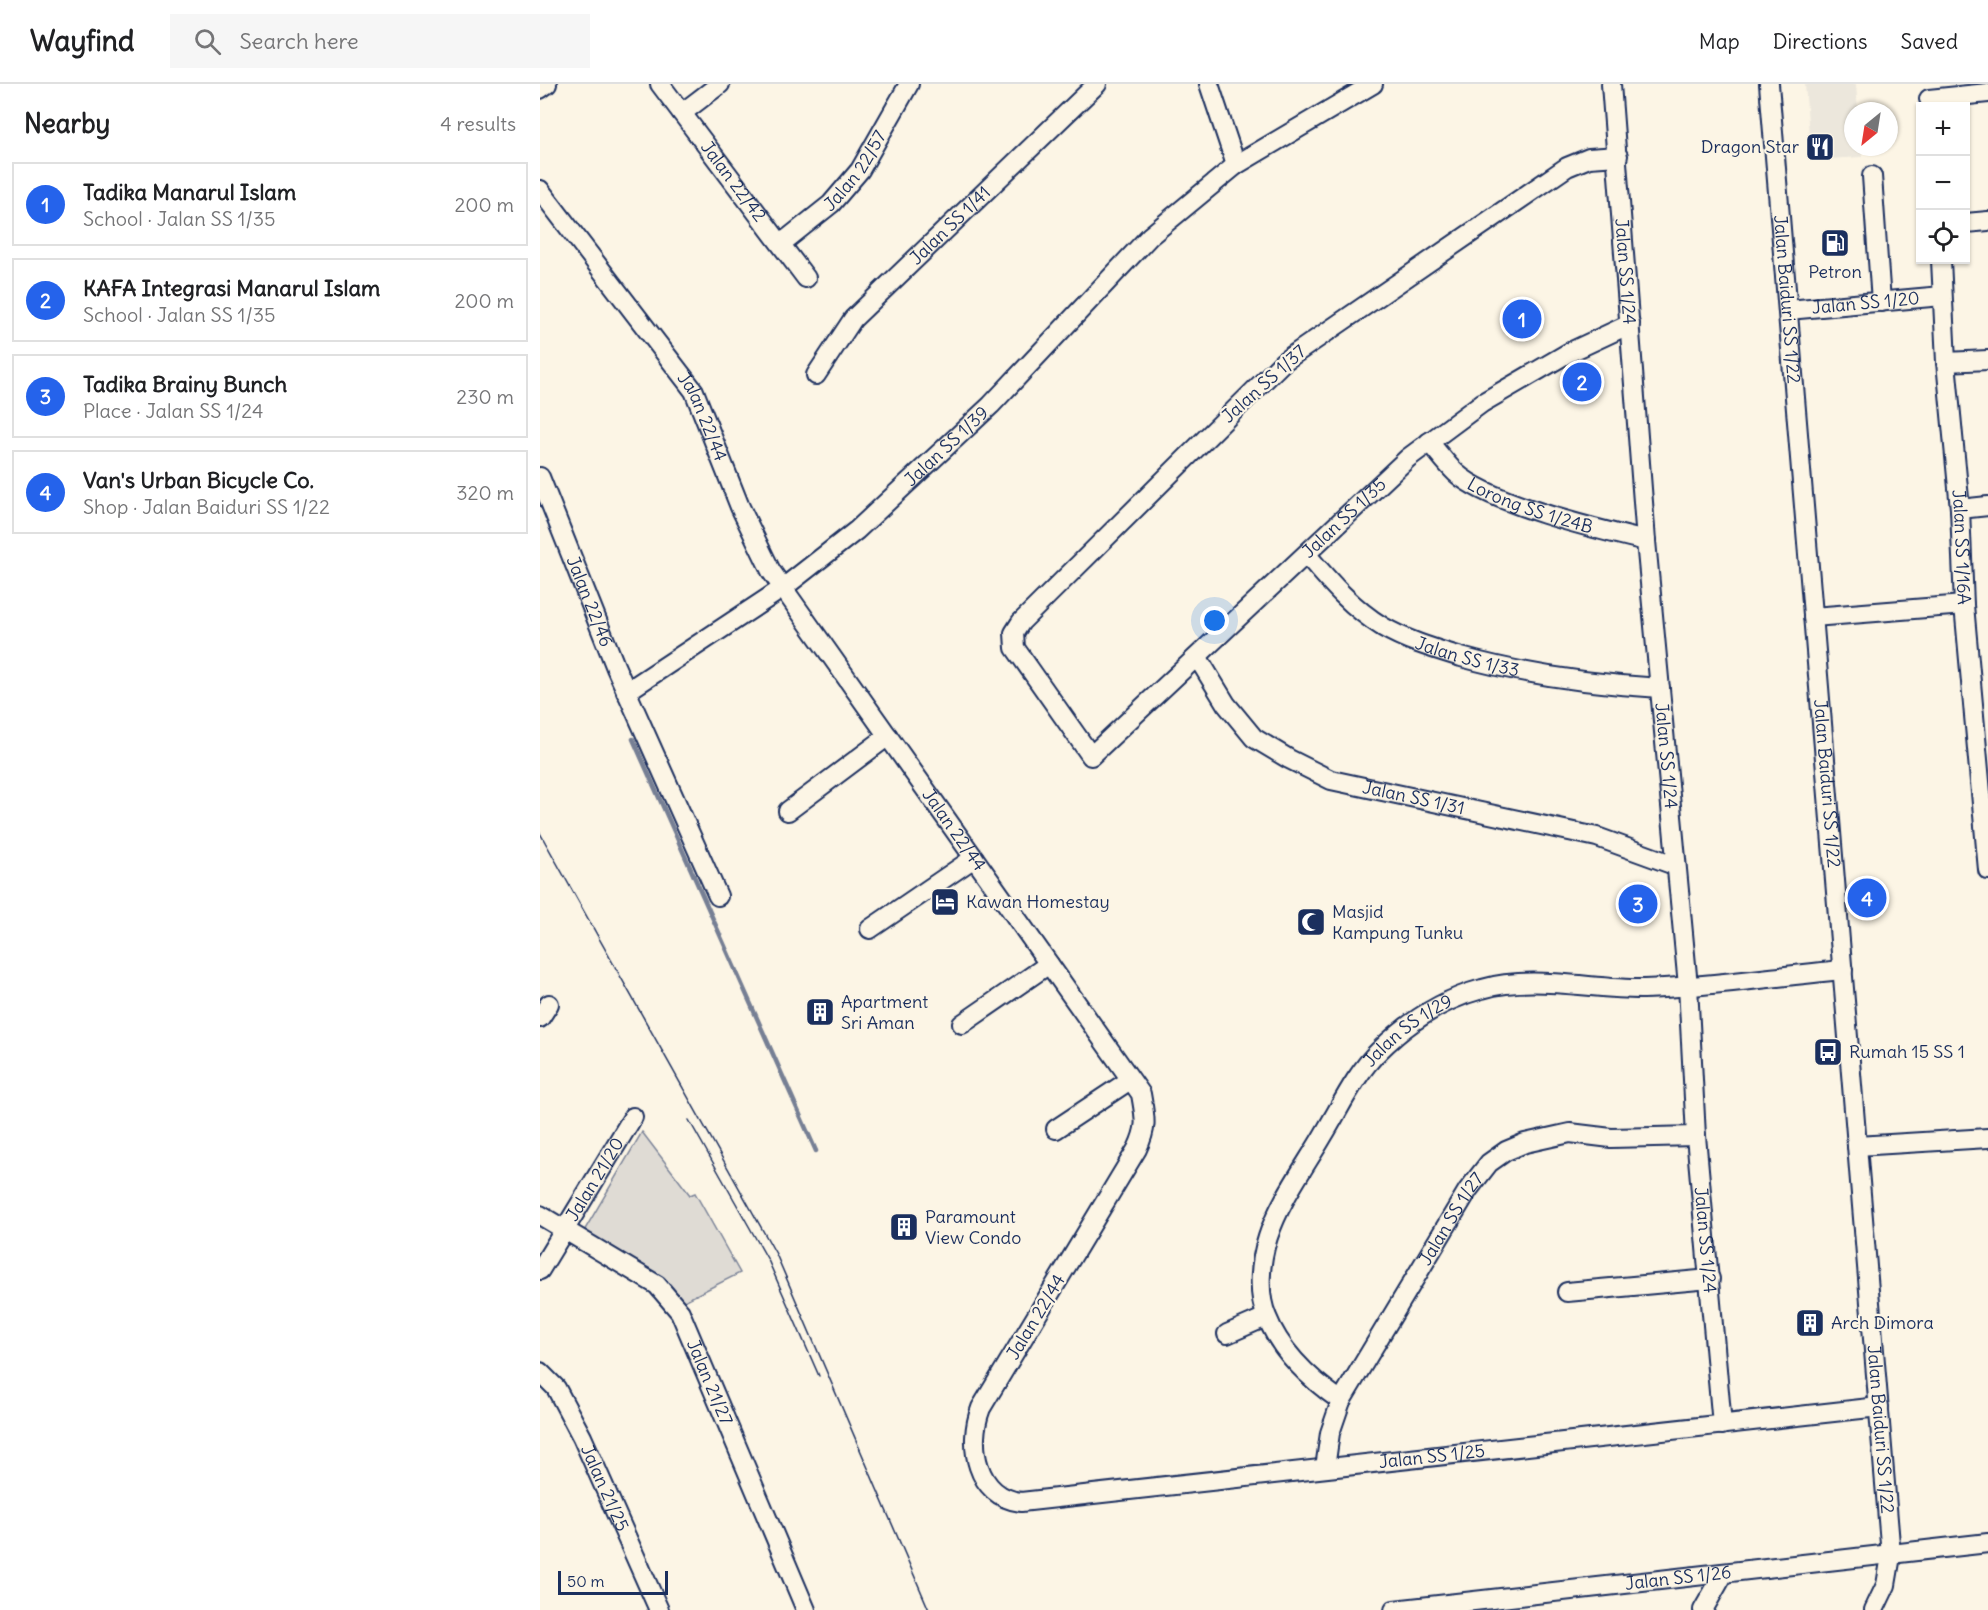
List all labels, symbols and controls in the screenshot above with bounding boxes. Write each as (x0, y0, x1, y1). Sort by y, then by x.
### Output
search box (170, 14, 590, 68)
text: Wayfind (30, 23, 134, 59)
icon: search (191, 25, 224, 58)
text: Search here (239, 27, 359, 55)
text: Map (1699, 28, 1740, 55)
text: Directions (1773, 28, 1867, 55)
text: Saved (1900, 28, 1958, 55)
north arrow (1844, 102, 1898, 156)
map controls (1916, 102, 1970, 264)
button: + (1916, 102, 1970, 156)
text: Nearby (24, 107, 110, 140)
text: 4 results (440, 111, 516, 136)
street label: Jalan 22/57 (819, 126, 891, 216)
restaurant icon: Dragon Star (1804, 131, 1836, 163)
place label: Dragon Star (1701, 135, 1800, 158)
street label: Jalan 22/42 (696, 136, 772, 226)
button: − (1916, 156, 1970, 210)
text: Tadika Manarul Islam (83, 178, 296, 206)
street label: Jalan SS 1/41 (904, 181, 995, 269)
text: 1 (42, 192, 49, 217)
text: 200 m (454, 192, 514, 217)
text: School · Jalan SS 1/35 (83, 206, 276, 231)
button: locate (1916, 210, 1970, 264)
street label: Jalan Baiduri SS 1/22 (1769, 214, 1806, 385)
street label: Jalan SS 1/24 (1610, 217, 1641, 325)
fuel station icon: Petron (1819, 227, 1851, 259)
place label: Petron (1808, 260, 1862, 283)
text: KAFA Integrasi Manarul Islam (83, 274, 380, 302)
street label: Jalan SS 1/20 (1811, 286, 1921, 319)
text: 2 (40, 288, 51, 313)
text: 200 m (454, 288, 514, 313)
pin: 1 (1502, 296, 1542, 342)
text: School · Jalan SS 1/35 (83, 302, 276, 327)
street label: Jalan SS 1/37 (1217, 340, 1311, 427)
pin: 2 (1562, 360, 1602, 404)
street label: Jalan 22/44 (672, 367, 733, 464)
text: Tadika Brainy Bunch (83, 370, 287, 398)
text: 3 (40, 384, 51, 409)
text: 230 m (456, 384, 514, 409)
text: Place · Jalan SS 1/24 (83, 398, 264, 423)
street label: Jalan SS 1/39 (899, 401, 993, 491)
text: Van's Urban Bicycle Co. (83, 466, 314, 494)
street label: Lorong SS 1/24B (1463, 472, 1596, 538)
street label: Jalan SS 1/35 (1297, 473, 1391, 563)
text: 4 (40, 480, 51, 505)
text: 320 m (456, 480, 514, 505)
street label: Jalan SS 1/16A (1947, 488, 1976, 605)
text: Shop · Jalan Baiduri SS 1/22 (83, 494, 330, 519)
street label: Jalan 22/46 (562, 553, 618, 650)
your location (1200, 606, 1229, 635)
street label: Jalan SS 1/33 (1412, 631, 1521, 682)
street label: Jalan Baiduri SS 1/22 (1809, 698, 1846, 869)
street label: Jalan SS 1/24 (1650, 702, 1683, 810)
street label: Jalan SS 1/31 (1360, 775, 1467, 819)
street label: Jalan 22/44 (917, 784, 991, 875)
pin: 4 (1848, 876, 1886, 920)
pin: 3 (1618, 882, 1658, 926)
hotel icon: Kawan Homestay (929, 886, 961, 918)
place label: Kawan Homestay (966, 890, 1110, 913)
place label: Masjid Kampung Tunku (1332, 900, 1463, 944)
mosque icon: Masjid Kampung Tunku (1295, 906, 1327, 938)
street label: Jalan SS 1/29 (1358, 989, 1456, 1071)
place label: Apartment Sri Aman (841, 990, 928, 1034)
building icon: Apartment Sri Aman (804, 996, 836, 1028)
bus stop icon: Rumah 15 SS 1 (1812, 1036, 1844, 1068)
place label: Rumah 15 SS 1 (1849, 1040, 1965, 1063)
street label: Jalan 21/20 (560, 1133, 629, 1225)
street label: Jalan SS 1/27 (1413, 1167, 1489, 1269)
street label: Jalan SS 1/24 (1690, 1186, 1722, 1294)
place label: Paramount View Condo (925, 1205, 1021, 1249)
building icon: Paramount View Condo (888, 1211, 920, 1243)
street label: Jalan 22/44 (1001, 1270, 1070, 1364)
building icon: Arch Dimora (1794, 1307, 1826, 1339)
place label: Arch Dimora (1831, 1311, 1934, 1334)
street label: Jalan 21/27 (682, 1336, 738, 1428)
street label: Jalan Baiduri SS 1/22 (1863, 1344, 1899, 1515)
street label: Jalan SS 1/25 (1377, 1439, 1486, 1473)
street label: Jalan 21/25 (576, 1441, 634, 1535)
street label: Jalan SS 1/26 (1624, 1560, 1732, 1595)
scale bar (558, 1568, 668, 1596)
text: 50 m (567, 1571, 605, 1591)

